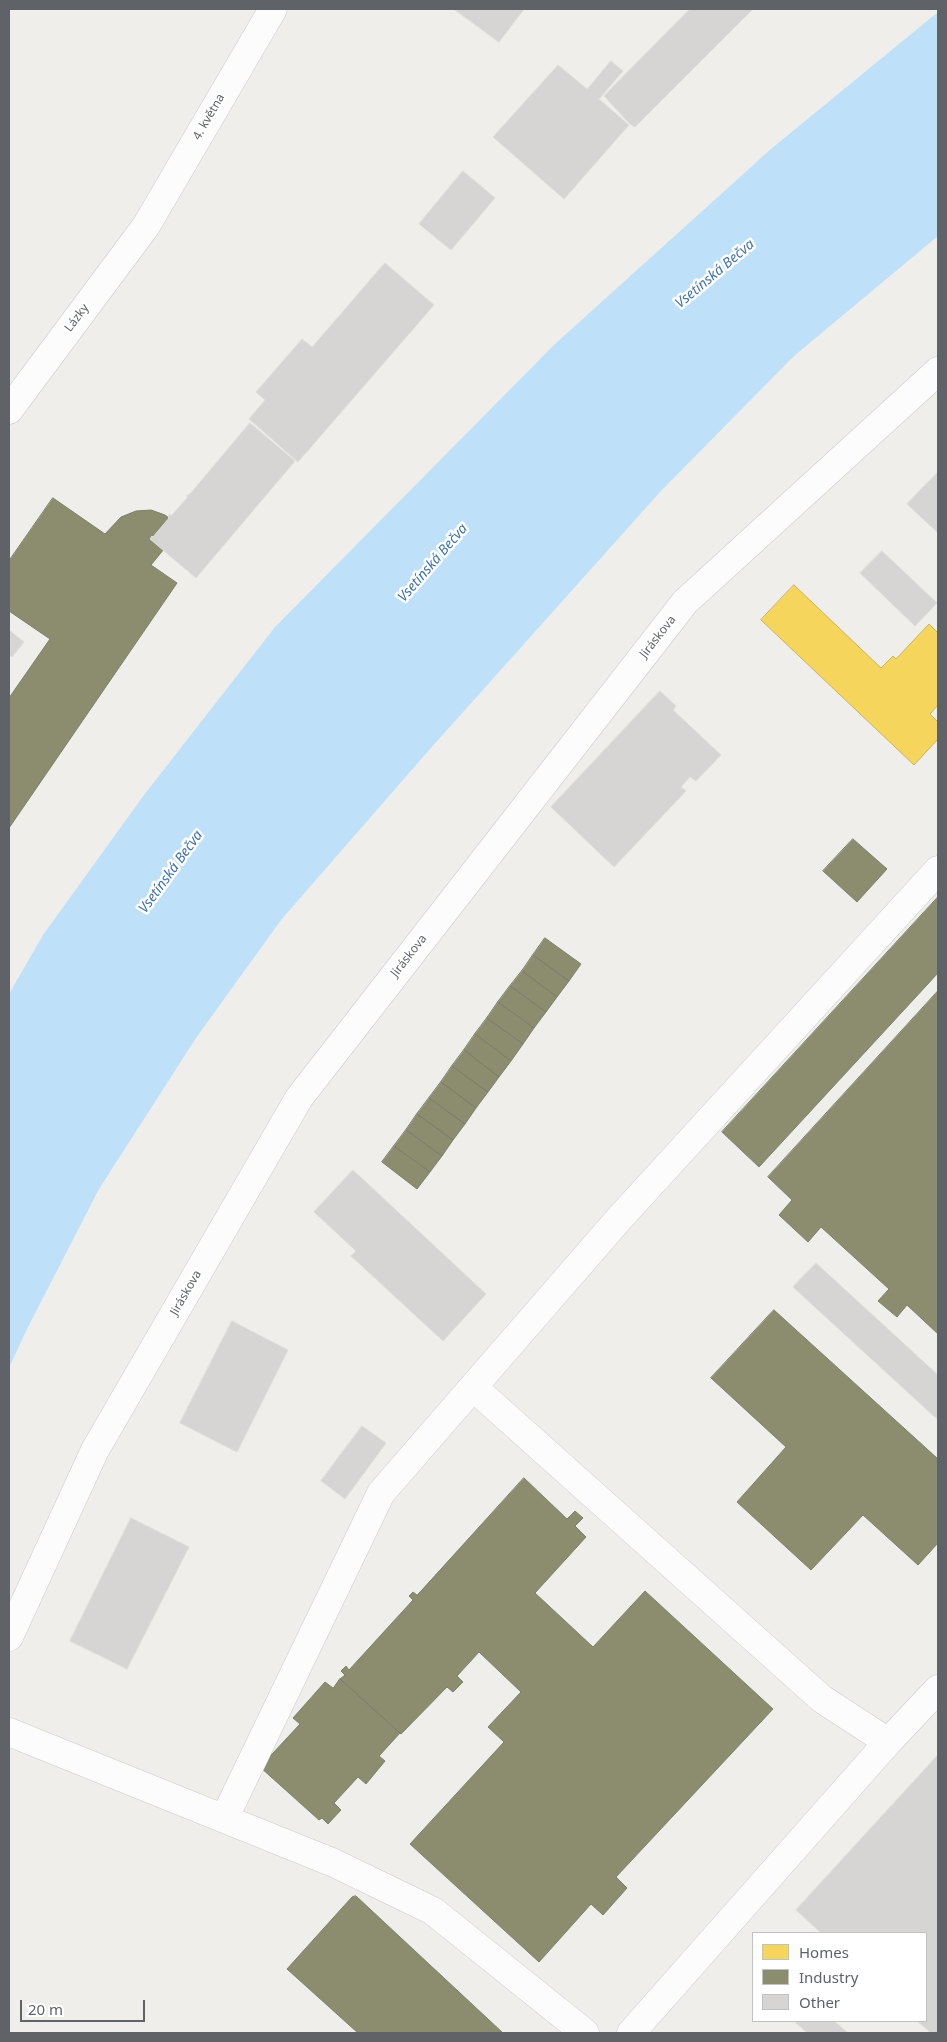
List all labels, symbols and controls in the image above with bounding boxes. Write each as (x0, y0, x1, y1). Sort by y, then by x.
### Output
street label: 4. května (190, 91, 228, 143)
water label: Vsetínská Bečva (672, 236, 758, 312)
street label: Lázky (62, 301, 92, 335)
water label: Vsetínská Bečva (395, 521, 471, 605)
street label: Jiráskova (637, 613, 679, 661)
water label: Vsetínská Bečva (135, 828, 207, 916)
street label: Jiráskova (388, 932, 430, 980)
street label: Jiráskova (167, 1268, 205, 1318)
legend (752, 1932, 927, 2022)
text: Homes (799, 1942, 849, 1962)
text: Industry (799, 1967, 858, 1987)
scale bar (22, 1990, 148, 2022)
text: Other (799, 1992, 840, 2012)
text: 20 m (28, 1999, 63, 2019)

